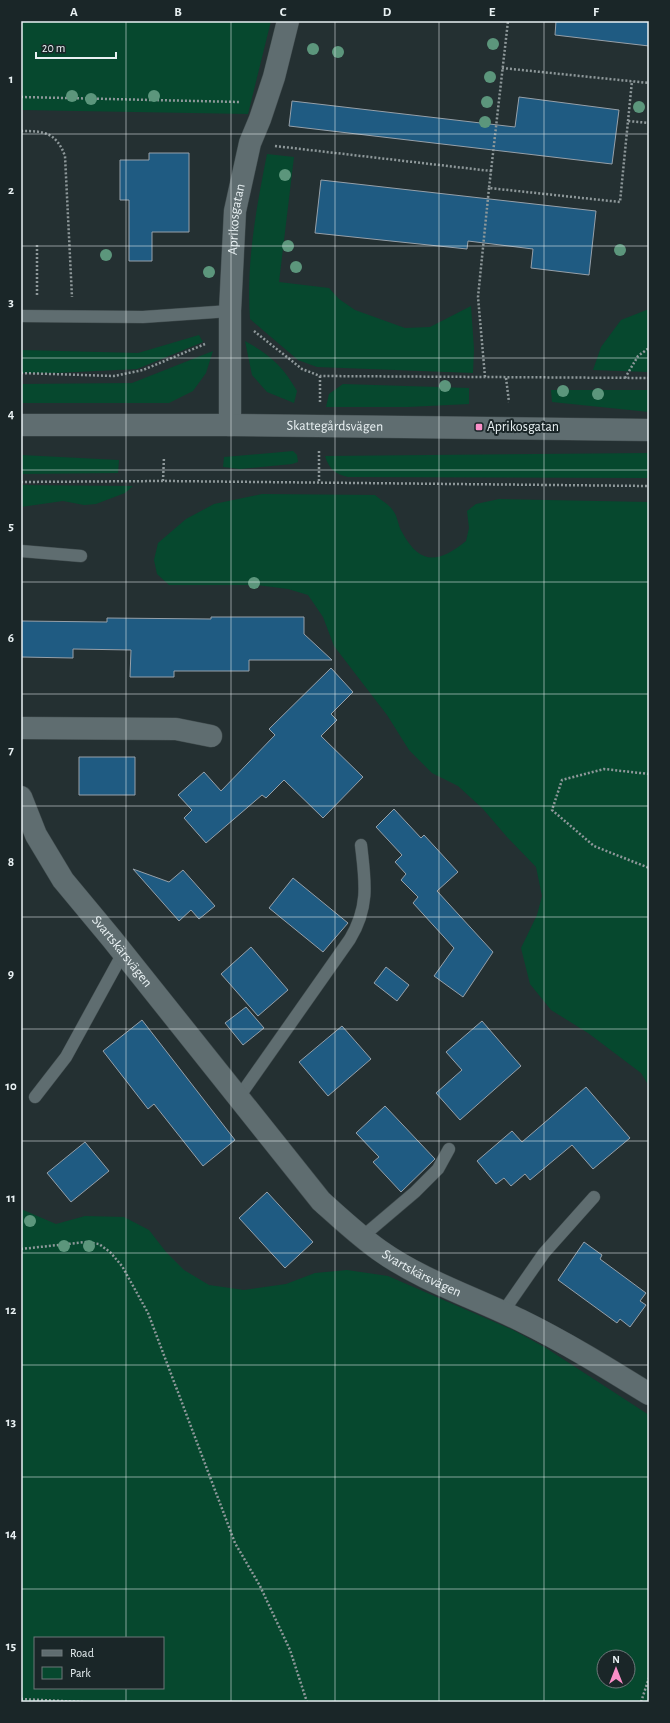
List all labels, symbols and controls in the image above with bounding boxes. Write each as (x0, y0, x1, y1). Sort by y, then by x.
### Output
text: A (70, 6, 78, 19)
text: B (174, 6, 182, 19)
text: C (280, 6, 287, 19)
text: D (383, 6, 392, 19)
text: E (489, 6, 496, 19)
text: F (593, 6, 600, 19)
scale bar (36, 34, 116, 60)
text: 20 m (42, 42, 65, 54)
text: 1 (9, 73, 13, 86)
street label: Aprikosgatan (226, 182, 248, 255)
text: 2 (8, 184, 14, 197)
text: 3 (8, 296, 14, 309)
text: 4 (8, 408, 15, 421)
street label: Skattegårdsvägen (287, 419, 383, 434)
place label: Aprikosgatan (487, 420, 559, 434)
marker: Aprikosgatan (474, 422, 484, 432)
text: 5 (8, 520, 14, 533)
text: 6 (8, 632, 14, 645)
text: 7 (8, 744, 14, 757)
text: 8 (8, 856, 14, 869)
street label: Svartskärsvägen (89, 913, 155, 990)
text: 9 (8, 968, 14, 981)
text: 10 (5, 1080, 17, 1093)
text: 11 (6, 1192, 16, 1205)
street label: Svartskärsvägen (379, 1247, 463, 1300)
text: 12 (6, 1304, 16, 1317)
text: 13 (6, 1416, 17, 1429)
text: 14 (5, 1528, 17, 1541)
legend (34, 1637, 164, 1689)
text: 15 (6, 1640, 17, 1653)
text: Road (70, 1647, 94, 1659)
north arrow (596, 1649, 636, 1689)
text: N (612, 1654, 620, 1665)
text: Park (70, 1667, 91, 1679)

